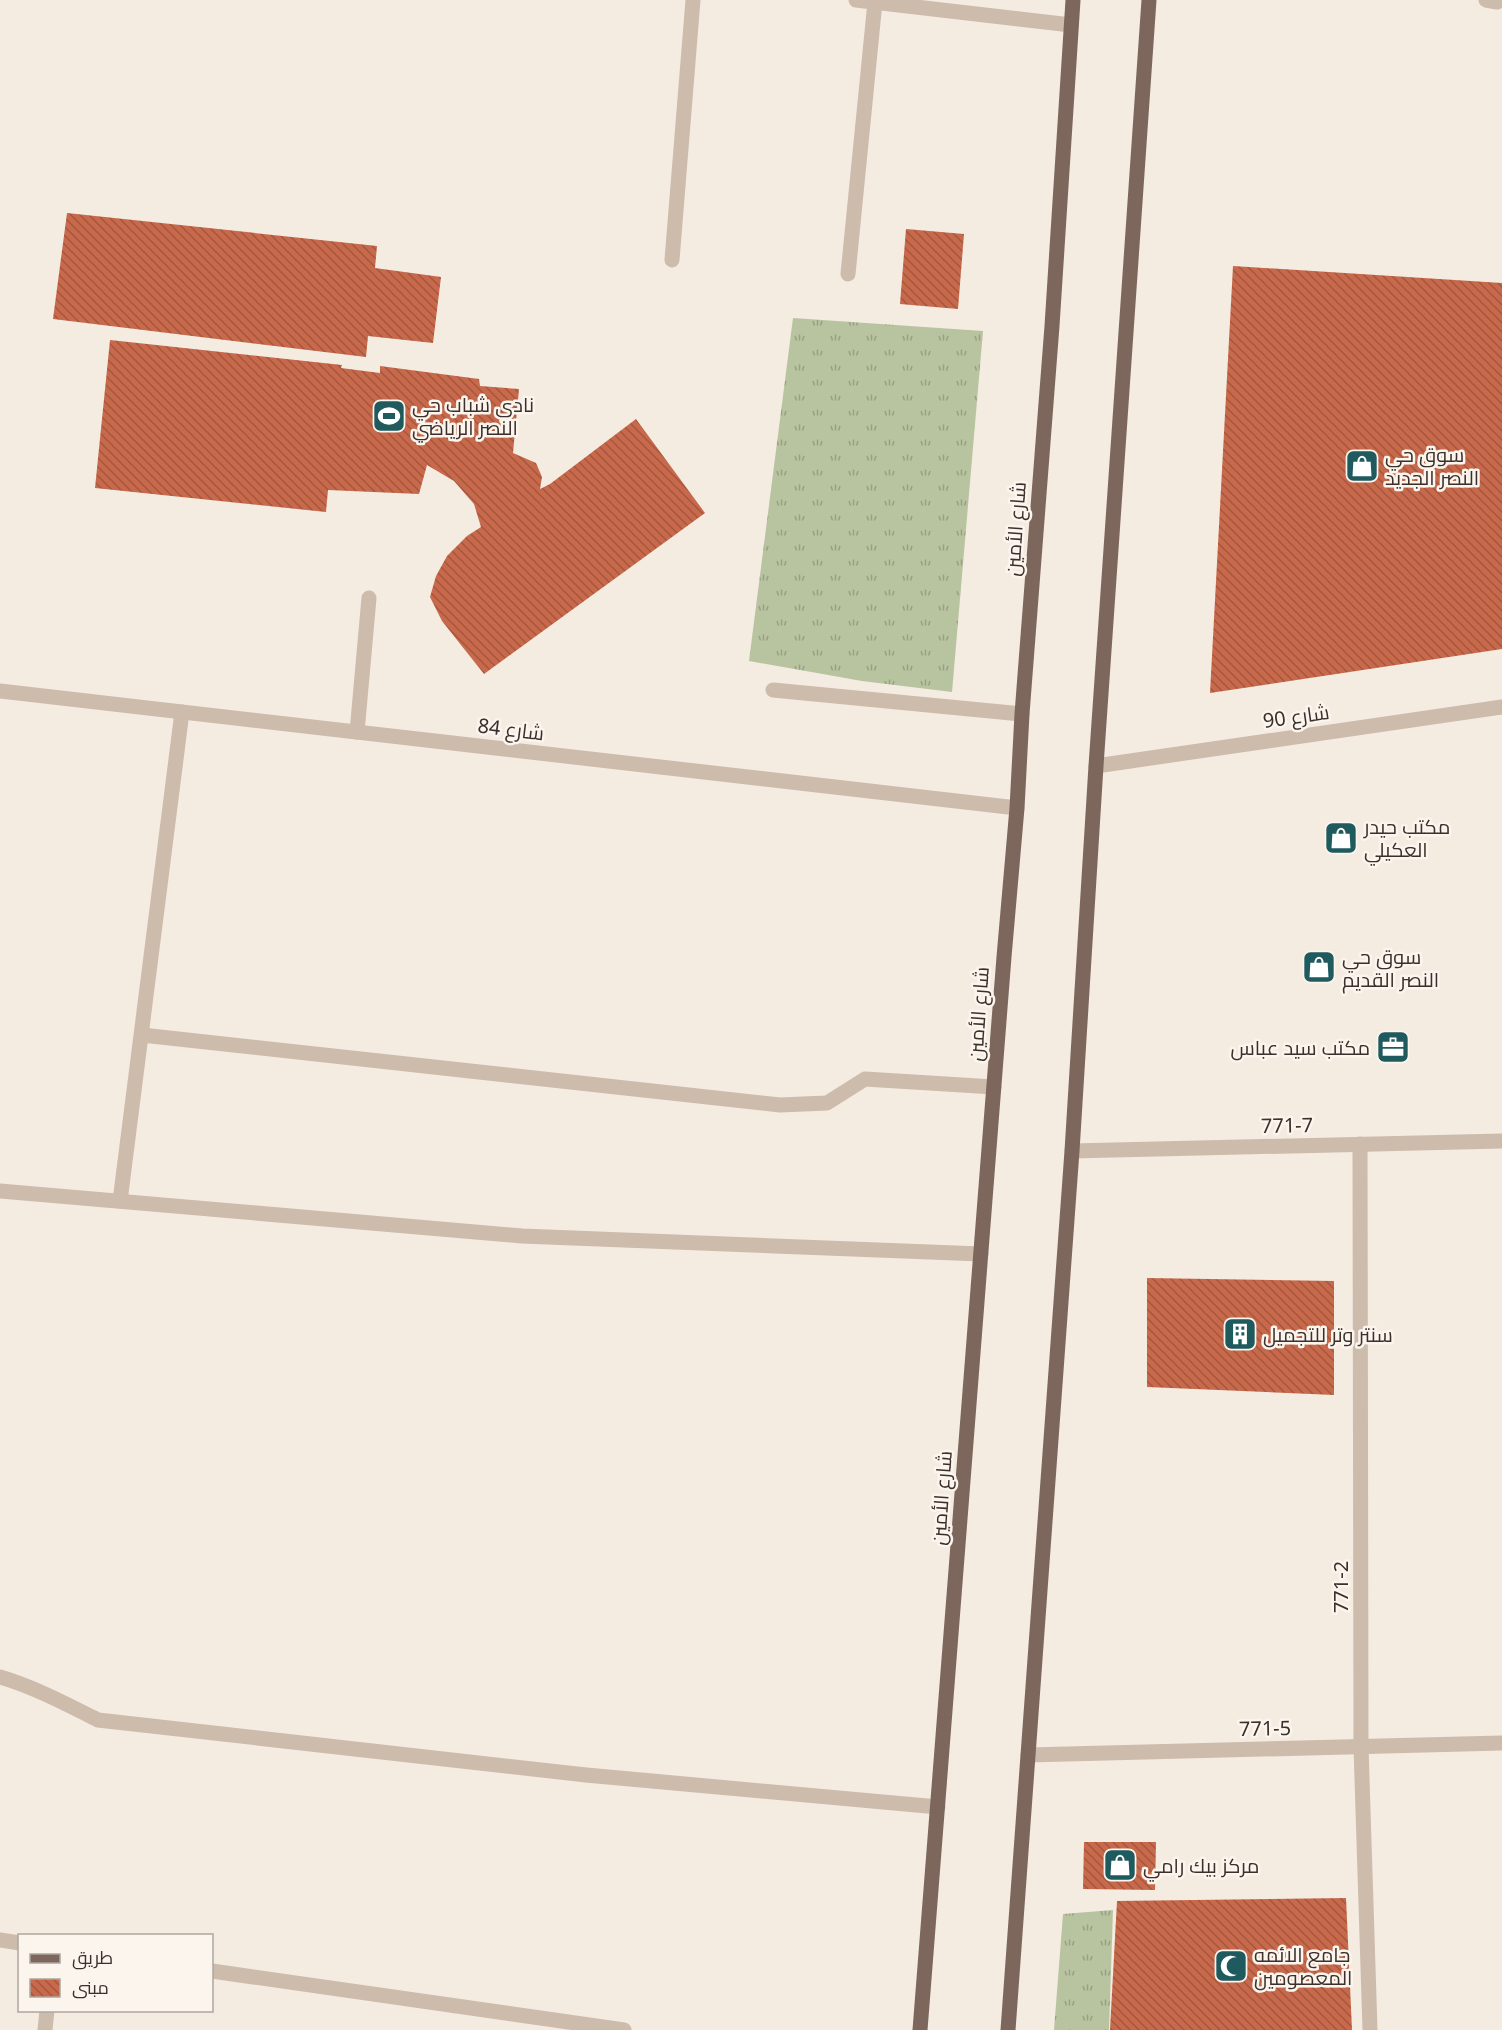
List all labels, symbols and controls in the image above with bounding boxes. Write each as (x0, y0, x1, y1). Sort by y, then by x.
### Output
place label: نادي شباب حي النصر الرياضي (412, 391, 534, 443)
sports icon: نادي شباب حي النصر الرياضي (371, 398, 407, 434)
place label: سوق حي النصر الجديد (1385, 441, 1479, 491)
shop icon: سوق حي النصر الجديد (1344, 448, 1380, 484)
street label: شارع الأمين (998, 481, 1033, 577)
street label: شارع 90 (1261, 698, 1331, 735)
street label: شارع 84 (476, 712, 546, 747)
place label: مكتب حيدر العكيلي (1363, 813, 1450, 866)
shop icon: مكتب حيدر العكيلي (1323, 820, 1359, 856)
place label: سوق حي النصر القديم (1342, 943, 1439, 994)
shop icon: سوق حي النصر القديم (1301, 949, 1337, 985)
street label: شارع الأمين (961, 966, 996, 1062)
office icon: مكتب سيد عباس (1375, 1029, 1411, 1065)
place label: مكتب سيد عباس (1230, 1034, 1370, 1061)
street label: 771-7 (1261, 1111, 1313, 1139)
building icon: سنتر وتر للتجميل (1222, 1316, 1258, 1352)
place label: سنتر وتر للتجميل (1263, 1321, 1393, 1348)
street label: شارع الأمين (924, 1450, 959, 1546)
street label: 771-2 (1327, 1561, 1354, 1613)
street label: 771-5 (1239, 1714, 1291, 1742)
shop icon: مركز بيك رامي (1102, 1847, 1138, 1883)
place label: مركز بيك رامي (1143, 1852, 1259, 1882)
legend (18, 1934, 213, 2012)
place label: جامع الائمه المعصومين (1254, 1941, 1352, 1991)
text: طريق (72, 1945, 113, 1970)
mosque icon: جامع الائمه المعصومين (1213, 1948, 1249, 1984)
text: مبنى (72, 1975, 109, 1999)

